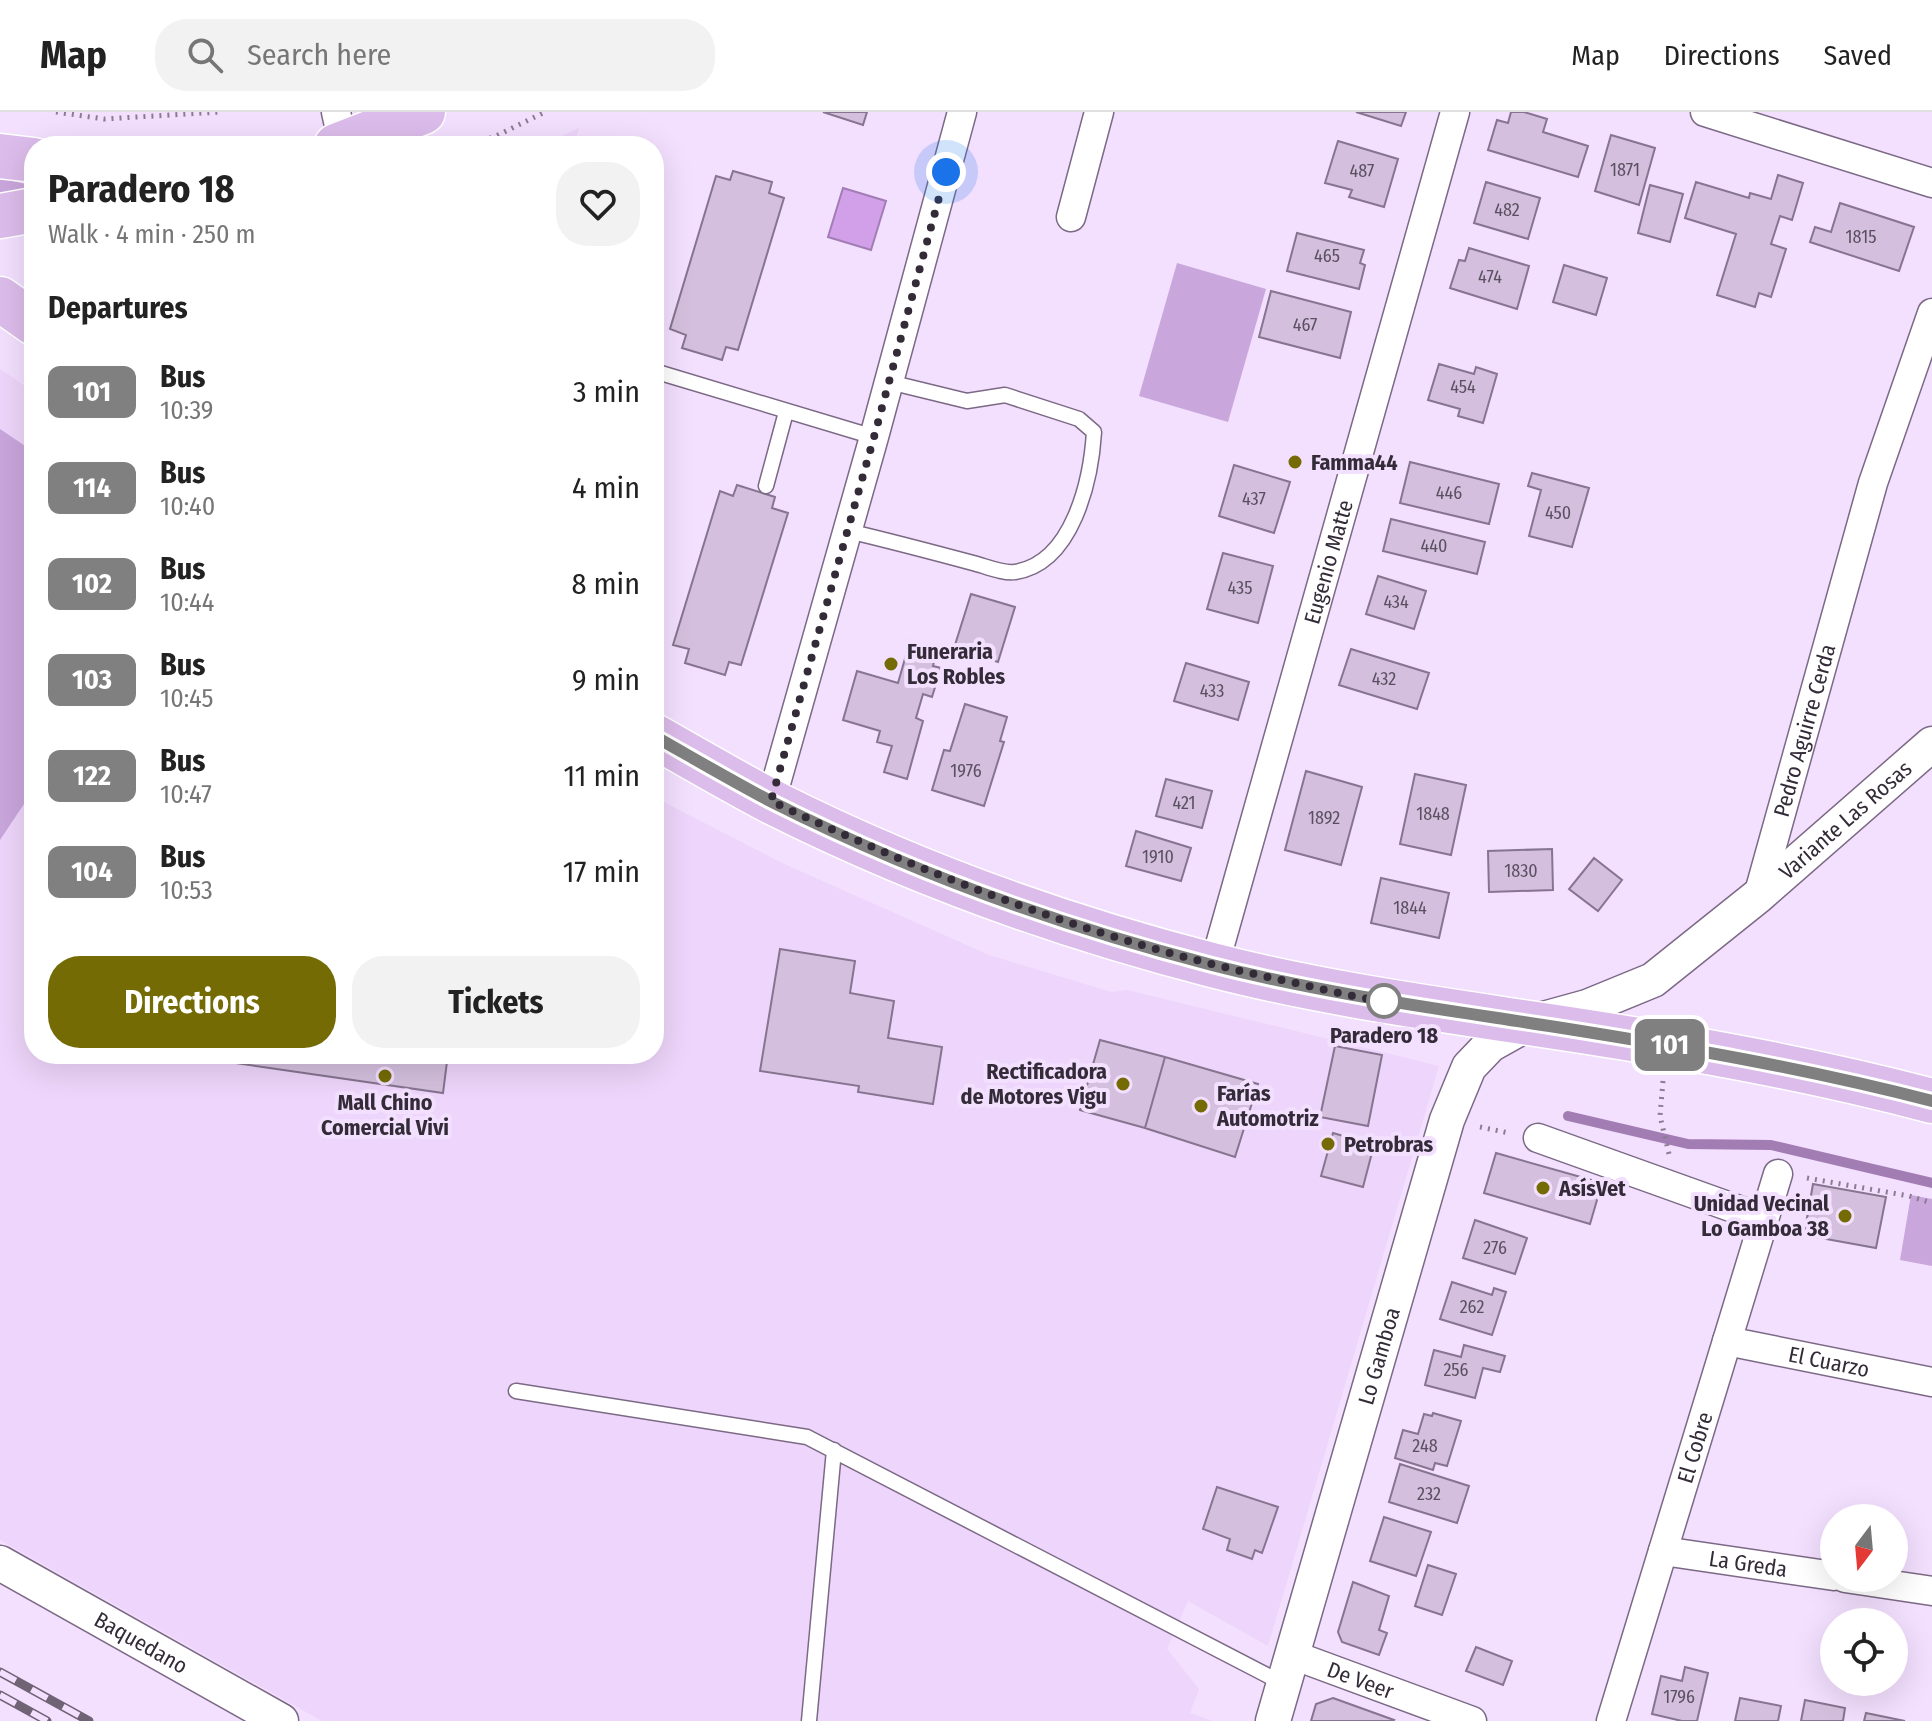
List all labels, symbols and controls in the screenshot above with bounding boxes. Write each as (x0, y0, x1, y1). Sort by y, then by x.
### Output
search box (155, 19, 715, 91)
text: Map (40, 32, 107, 78)
icon: search (183, 33, 227, 77)
text: Search here (247, 37, 391, 73)
text: Map (1571, 39, 1620, 72)
text: Directions (1664, 39, 1780, 72)
text: Saved (1824, 39, 1892, 72)
your location (926, 152, 966, 192)
house number: 1871 (1610, 159, 1640, 181)
house number: 487 (1350, 160, 1374, 182)
button: heart (556, 162, 640, 246)
text: Paradero 18 (48, 166, 235, 212)
house number: 482 (1494, 199, 1520, 221)
text: Walk · 4 min · 250 m (48, 219, 256, 250)
house number: 1815 (1846, 226, 1876, 248)
house number: 465 (1314, 245, 1340, 267)
house number: 474 (1478, 266, 1502, 288)
text: Departures (48, 290, 188, 326)
house number: 467 (1293, 314, 1317, 336)
text: Bus (160, 359, 205, 395)
text: 3 min (573, 374, 640, 410)
text: 101 (73, 375, 111, 408)
house number: 454 (1450, 376, 1476, 398)
text: 10:39 (160, 395, 214, 426)
place label: Famma44 (1311, 449, 1397, 476)
marker: Famma44 (1286, 453, 1304, 471)
text: Bus (160, 455, 205, 491)
text: 4 min (572, 470, 640, 506)
text: 114 (73, 471, 111, 504)
house number: 446 (1436, 482, 1462, 504)
house number: 437 (1242, 488, 1266, 510)
text: 10:40 (160, 491, 215, 522)
street label: Eugenio Matte (1298, 497, 1359, 627)
house number: 450 (1545, 502, 1571, 524)
house number: 440 (1421, 535, 1447, 557)
text: Bus (160, 551, 205, 587)
text: 8 min (572, 566, 640, 602)
text: 102 (72, 567, 112, 600)
house number: 435 (1228, 577, 1252, 599)
text: 10:44 (160, 587, 214, 618)
house number: 434 (1383, 591, 1409, 613)
place label: Funeraria Los Robles (907, 638, 1006, 690)
street label: Pedro Aguirre Cerda (1768, 641, 1842, 820)
text: Bus (160, 647, 205, 683)
marker: Funeraria Los Robles (882, 655, 900, 673)
text: 9 min (572, 662, 640, 698)
text: 103 (72, 663, 112, 696)
house number: 432 (1372, 668, 1396, 690)
house number: 433 (1200, 680, 1224, 702)
text: 10:45 (160, 683, 213, 714)
text: Bus (160, 743, 205, 779)
street label: Variante Las Rosas (1774, 755, 1917, 885)
text: 11 min (564, 758, 640, 794)
text: 122 (73, 759, 111, 792)
house number: 1976 (950, 760, 982, 782)
text: 10:47 (160, 779, 212, 810)
house number: 421 (1172, 792, 1196, 814)
house number: 1848 (1416, 803, 1450, 825)
house number: 1892 (1308, 807, 1340, 829)
text: Bus (160, 839, 205, 875)
house number: 1910 (1142, 846, 1174, 868)
text: 17 min (563, 854, 640, 890)
text: 104 (71, 855, 113, 888)
house number: 1830 (1504, 860, 1538, 882)
text: 10:53 (160, 875, 213, 906)
house number: 1844 (1393, 897, 1427, 919)
button: Directions (48, 956, 336, 1048)
button: Tickets (352, 956, 640, 1048)
marker: Paradero 18 (1367, 984, 1401, 1018)
line badge: 101 (1624, 1019, 1716, 1071)
place label: Paradero 18 (1330, 1022, 1438, 1049)
text: 101 (1651, 1028, 1689, 1061)
place label: Rectificadora de Motores Vigu (960, 1058, 1107, 1110)
marker: Mall Chino Comercial Vivi (376, 1067, 394, 1085)
marker: Rectificadora de Motores Vigu (1114, 1075, 1132, 1093)
place label: Farías Automotriz (1216, 1080, 1319, 1132)
place label: Mall Chino Comercial Vivi (321, 1089, 449, 1141)
marker: Farías Automotriz (1192, 1097, 1210, 1115)
place label: Petrobras (1344, 1131, 1434, 1158)
marker: Petrobras (1319, 1135, 1337, 1153)
place label: AsísVet (1558, 1175, 1626, 1202)
marker: AsísVet (1534, 1179, 1552, 1197)
place label: Unidad Vecinal Lo Gamboa 38 (1694, 1190, 1830, 1242)
marker: Unidad Vecinal Lo Gamboa 38 (1836, 1207, 1854, 1225)
house number: 276 (1483, 1237, 1507, 1259)
house number: 262 (1460, 1296, 1484, 1318)
street label: Lo Gamboa (1352, 1304, 1406, 1408)
street label: El Cuarzo (1786, 1341, 1872, 1383)
house number: 256 (1443, 1359, 1469, 1381)
street label: El Cobre (1671, 1409, 1719, 1487)
house number: 248 (1412, 1435, 1438, 1457)
house number: 232 (1417, 1483, 1441, 1505)
north arrow (1820, 1504, 1908, 1592)
map controls (1820, 1504, 1908, 1696)
street label: La Greda (1707, 1545, 1789, 1583)
street label: Baquedano (90, 1606, 192, 1680)
button: locate (1820, 1608, 1908, 1696)
street label: De Veer (1323, 1656, 1398, 1705)
house number: 1796 (1663, 1686, 1695, 1708)

